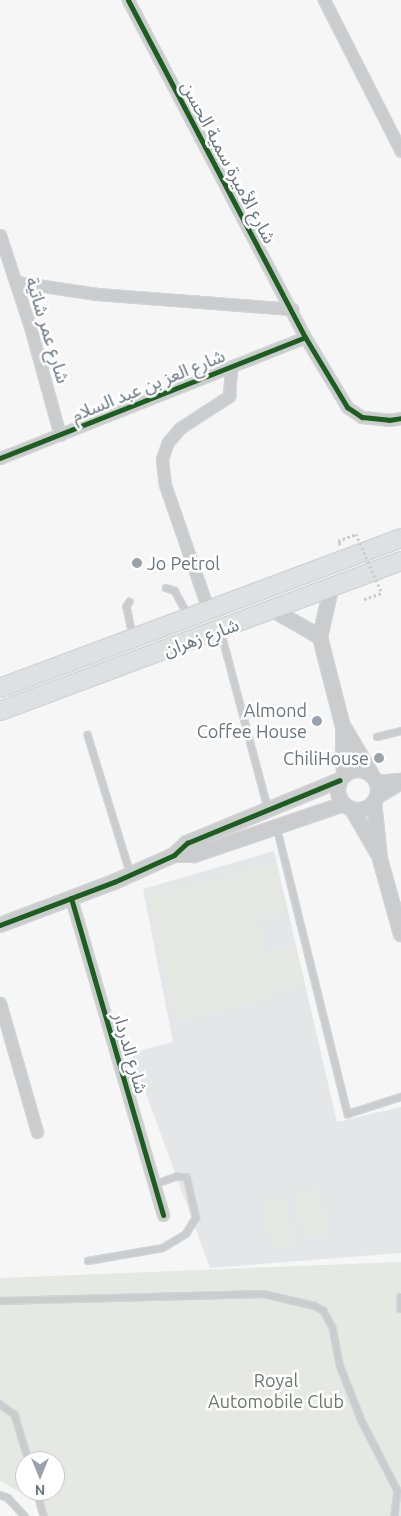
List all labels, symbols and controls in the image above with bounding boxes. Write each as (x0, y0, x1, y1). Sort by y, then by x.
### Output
street label: شارع الأميرة سمية الحسن (177, 77, 281, 247)
street label: شارع عمر شاتية (22, 274, 74, 386)
street label: شارع العز بن عبد السلام (68, 344, 228, 426)
place label: Jo Petrol (147, 552, 220, 574)
marker: Jo Petrol (131, 557, 143, 569)
street label: شارع زهران (160, 613, 242, 661)
place label: Almond Coffee House (197, 700, 307, 742)
marker: Almond Coffee House (311, 715, 323, 727)
place label: ChiliHouse (283, 747, 369, 769)
marker: ChiliHouse (373, 752, 385, 764)
street label: شارع الدردار (109, 1010, 153, 1096)
park label: Royal Automobile Club (208, 1370, 344, 1412)
north arrow (15, 1451, 65, 1501)
text: N (35, 1482, 45, 1498)

